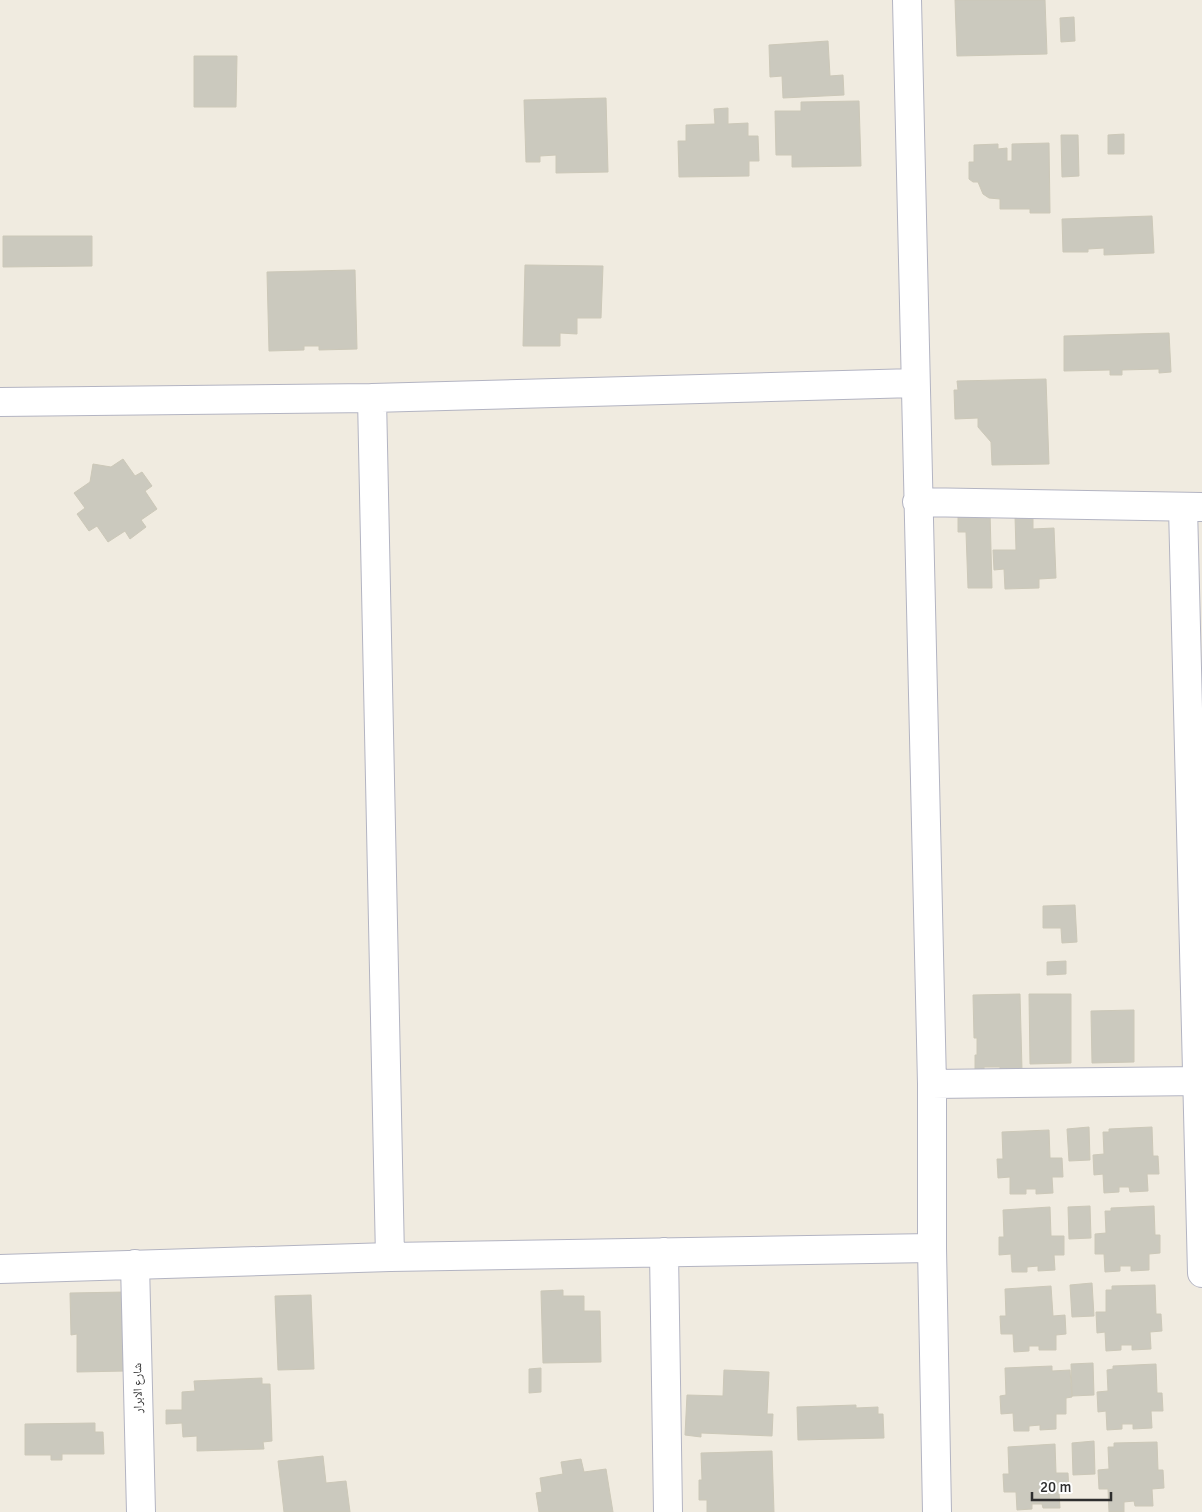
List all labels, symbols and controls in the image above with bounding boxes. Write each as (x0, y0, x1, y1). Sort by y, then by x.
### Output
street label: شارع الابرار (130, 1363, 146, 1414)
scale bar (1032, 1470, 1111, 1502)
text: 20 m (1040, 1478, 1071, 1496)

